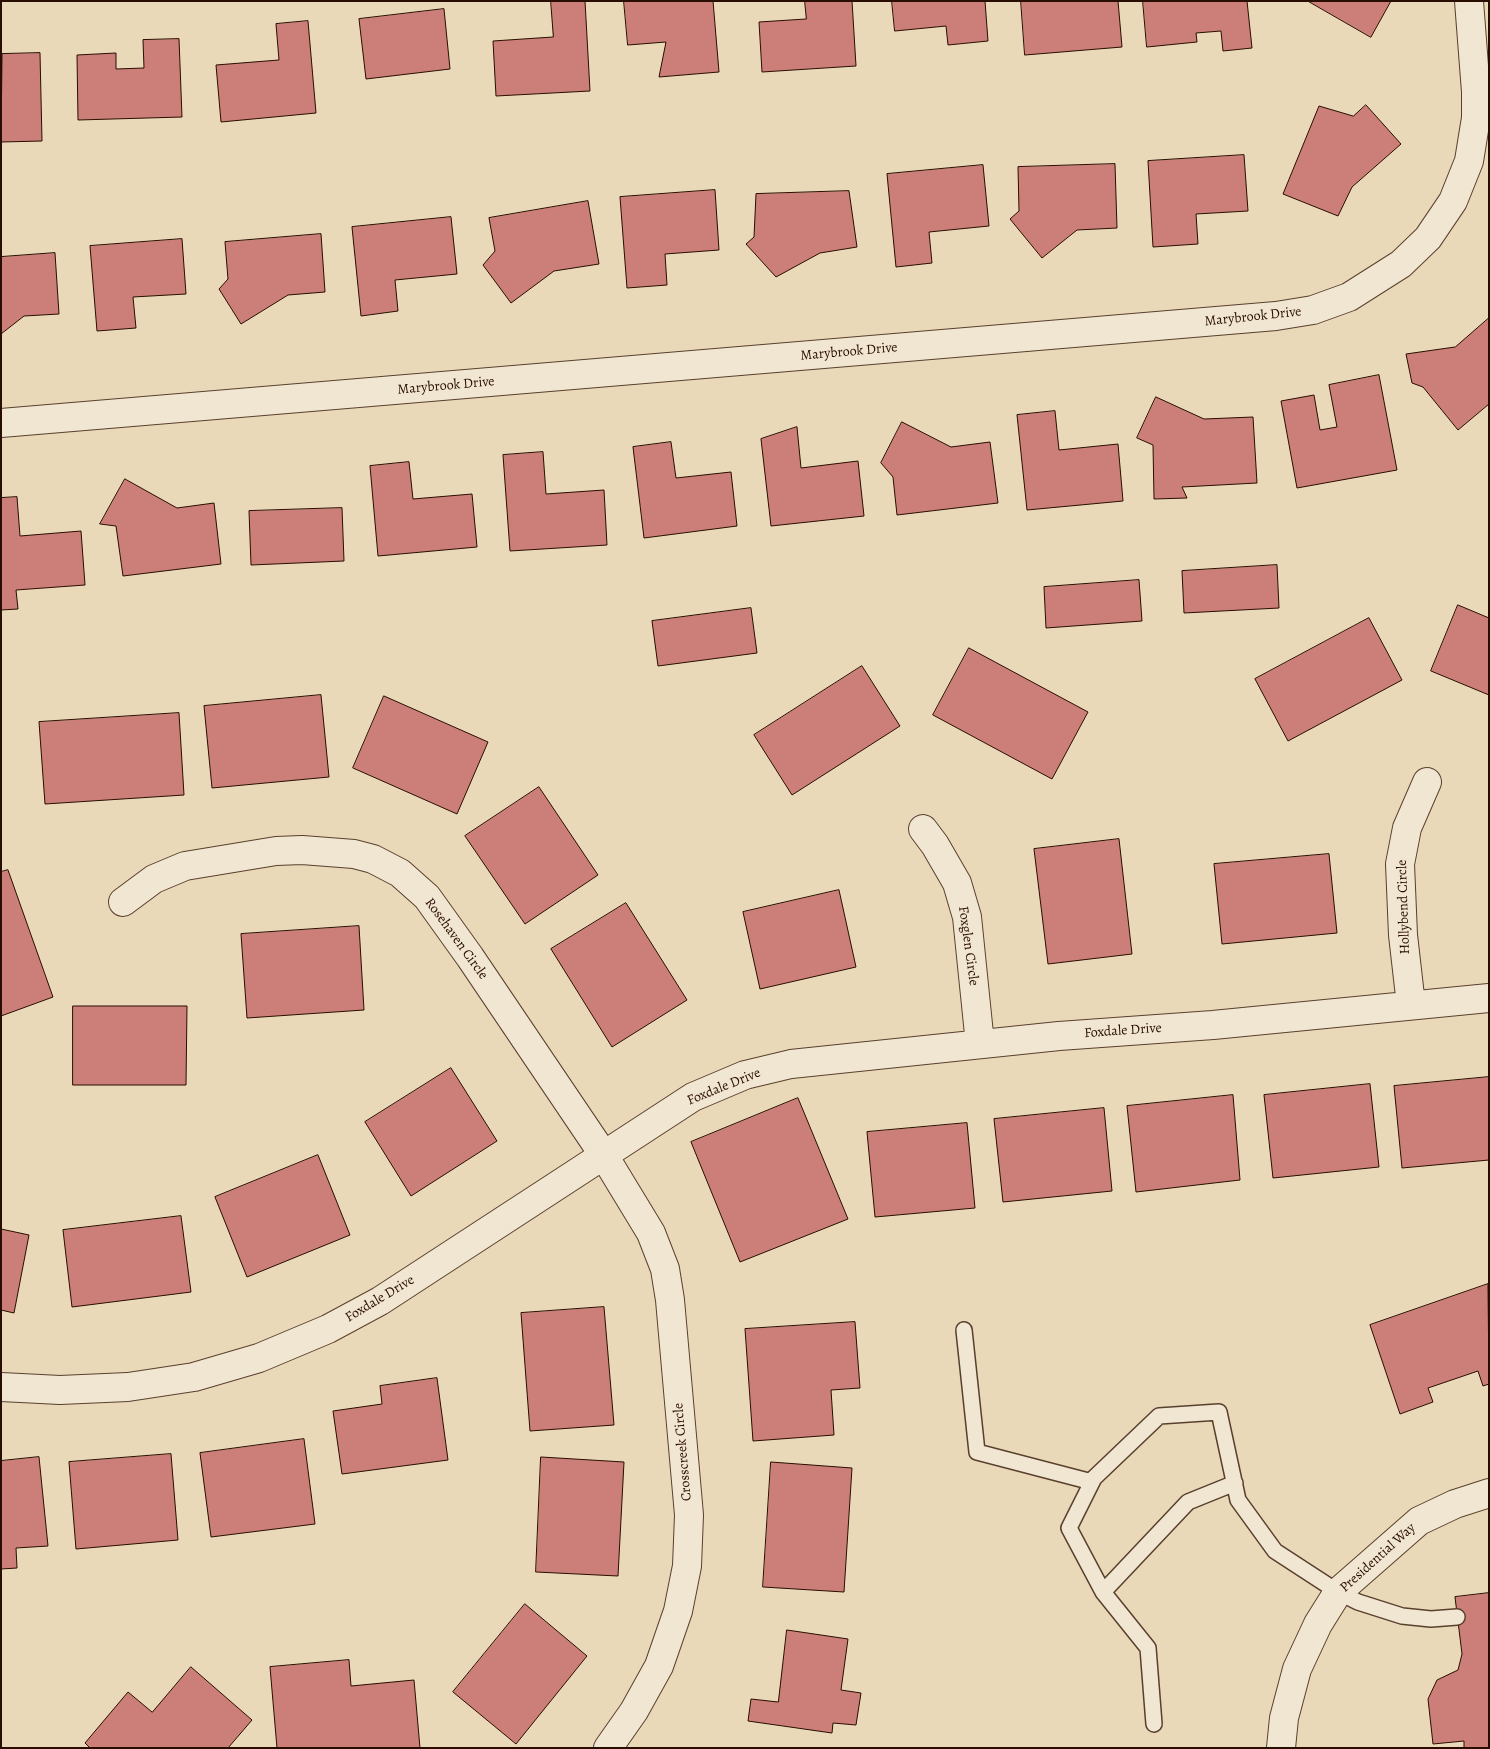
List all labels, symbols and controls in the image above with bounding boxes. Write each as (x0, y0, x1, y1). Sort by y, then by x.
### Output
street label: Marybrook Drive (1204, 304, 1302, 330)
street label: Marybrook Drive (800, 339, 898, 365)
street label: Marybrook Drive (397, 373, 495, 399)
street label: Hollybend Circle (1394, 859, 1414, 955)
street label: Rosehaven Circle (421, 895, 491, 983)
street label: Foxglen Circle (954, 905, 982, 987)
street label: Foxdale Drive (1084, 1020, 1162, 1042)
street label: Foxdale Drive (685, 1065, 763, 1109)
street label: Foxdale Drive (342, 1272, 418, 1326)
street label: Crosscreek Circle (670, 1402, 696, 1502)
street label: Presidential Way (1337, 1520, 1419, 1596)

